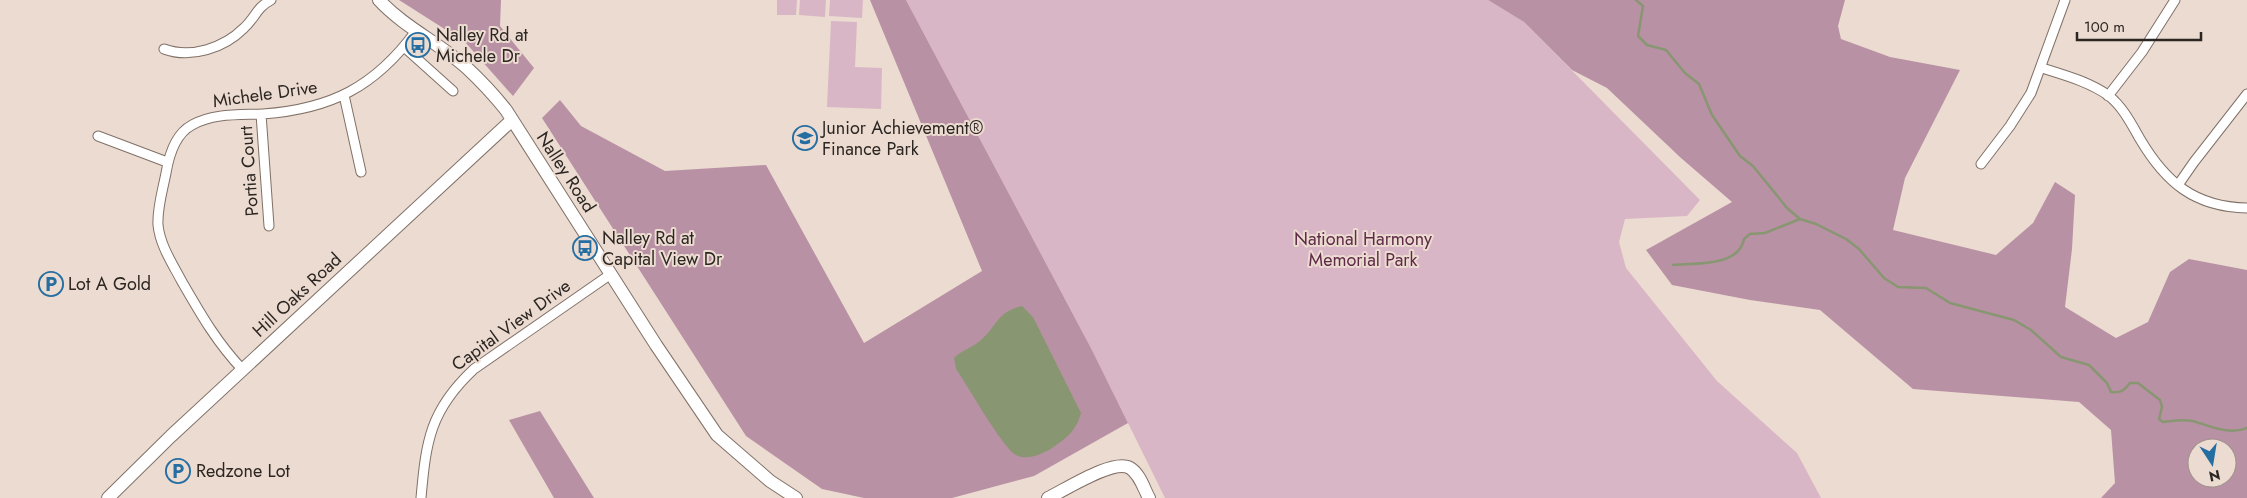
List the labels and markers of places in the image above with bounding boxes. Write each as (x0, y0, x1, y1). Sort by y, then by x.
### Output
place label: Nalley Rd at Michele Dr (436, 22, 529, 69)
bus stop icon: Nalley Rd at Michele Dr (405, 32, 431, 58)
place label: Junior Achievement® Finance Park (820, 115, 983, 162)
school or university icon: Junior Achievement® Finance Park (792, 125, 818, 151)
place label: Nalley Rd at Capital View Dr (602, 225, 723, 272)
bus stop icon: Nalley Rd at Capital View Dr (572, 235, 598, 261)
parking icon: Lot A Gold (38, 271, 64, 297)
place label: Lot A Gold (68, 271, 151, 297)
parking icon: Redzone Lot (165, 458, 191, 484)
place label: Redzone Lot (196, 458, 290, 484)

